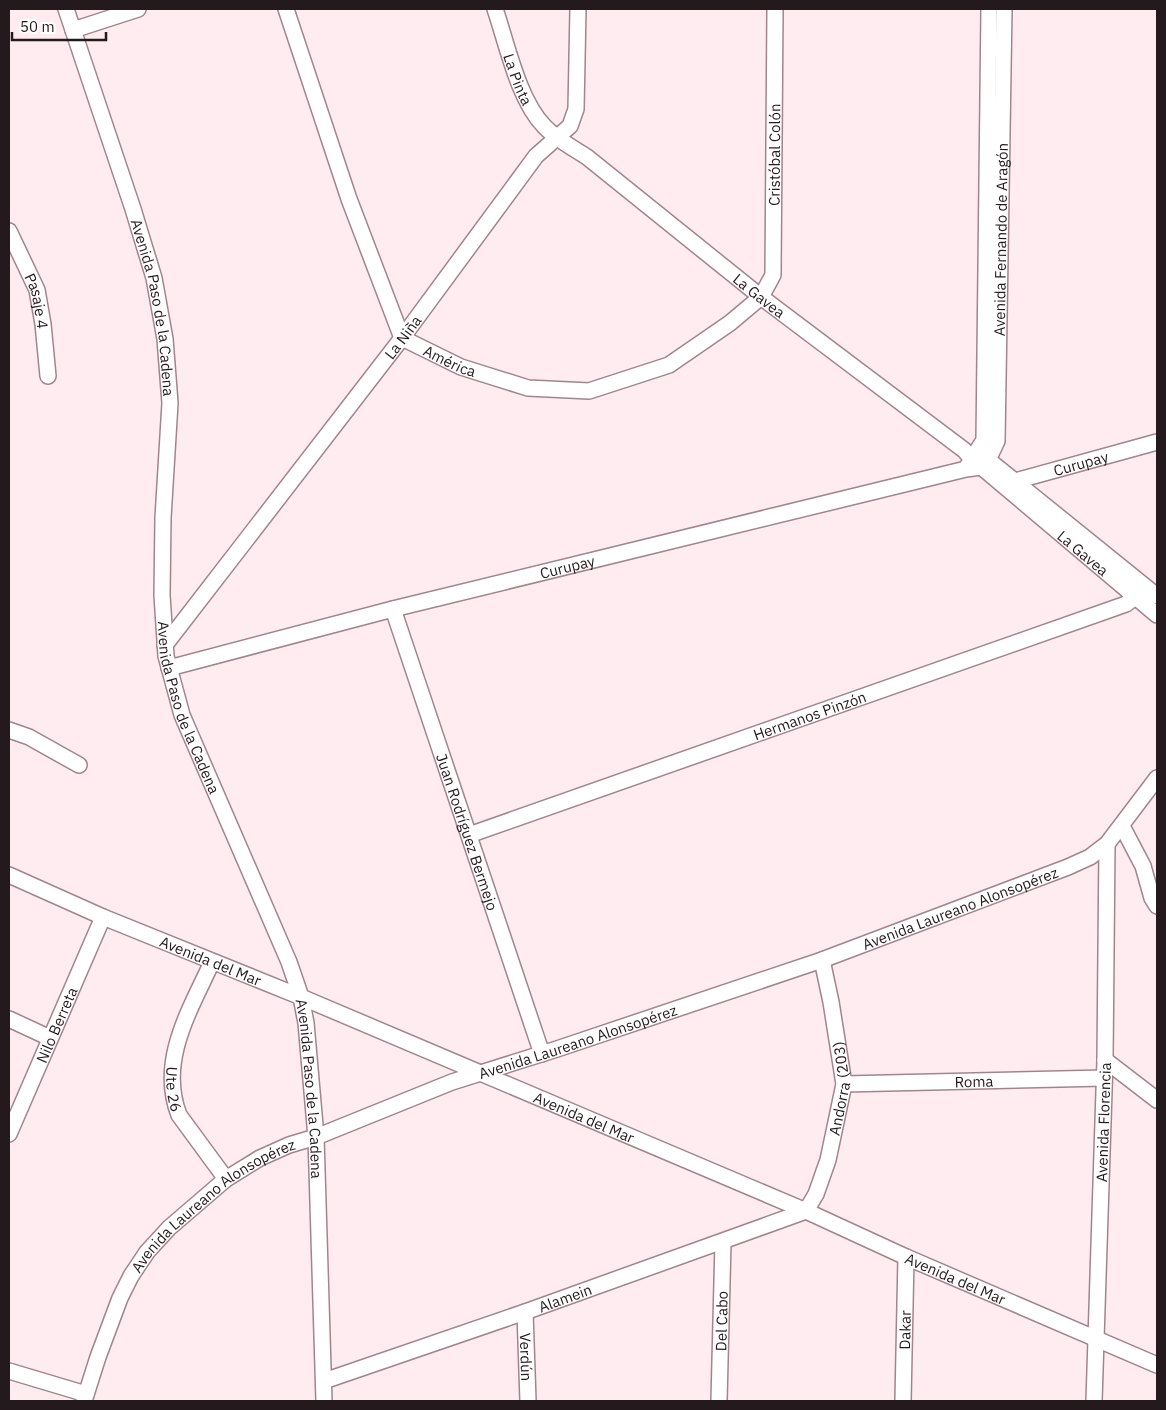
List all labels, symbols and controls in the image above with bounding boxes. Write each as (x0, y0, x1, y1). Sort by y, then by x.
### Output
scale bar (12, 10, 106, 42)
text: 50 m (20, 17, 55, 36)
street label: La Pinta (500, 51, 537, 108)
street label: Cristóbal Colón (764, 103, 784, 206)
street label: Avenida Fernando de Aragón (989, 143, 1011, 336)
street label: Avenida Paso de la Cadena (127, 217, 179, 397)
street label: La Gavea (729, 269, 789, 322)
street label: Pasaje 4 (21, 270, 53, 329)
street label: La Niña (380, 311, 425, 363)
street label: América (420, 341, 478, 381)
street label: Curupay (1051, 446, 1111, 480)
street label: La Gavea (1054, 526, 1113, 580)
street label: Curupay (538, 550, 597, 582)
street label: Avenida Paso de la Cadena (154, 621, 224, 796)
street label: Hermanos Pinzón (751, 687, 869, 744)
street label: Juan Rodríguez Bermejo (433, 751, 503, 913)
street label: Avenida Laureano Alonsopérez (860, 862, 1060, 953)
street label: Avenida del Mar (157, 931, 265, 990)
street label: Nilo Berreta (31, 984, 81, 1066)
street label: Avenida Paso de la Cadena (292, 997, 327, 1179)
street label: Avenida Laureano Alonsopérez (476, 1000, 679, 1083)
street label: Andorra (203) (824, 1040, 854, 1137)
street label: Avenida Florencia (1092, 1062, 1114, 1182)
street label: Ute 26 (163, 1066, 187, 1114)
street label: Roma (954, 1071, 994, 1091)
street label: Avenida del Mar (531, 1087, 638, 1147)
street label: Avenida Laureano Alonsopérez (127, 1134, 297, 1276)
street label: Avenida del Mar (902, 1248, 1009, 1309)
street label: Alamein (536, 1279, 594, 1316)
street label: Del Cabo (711, 1291, 731, 1351)
street label: Dakar (895, 1310, 914, 1350)
street label: Verdún (516, 1333, 537, 1381)

